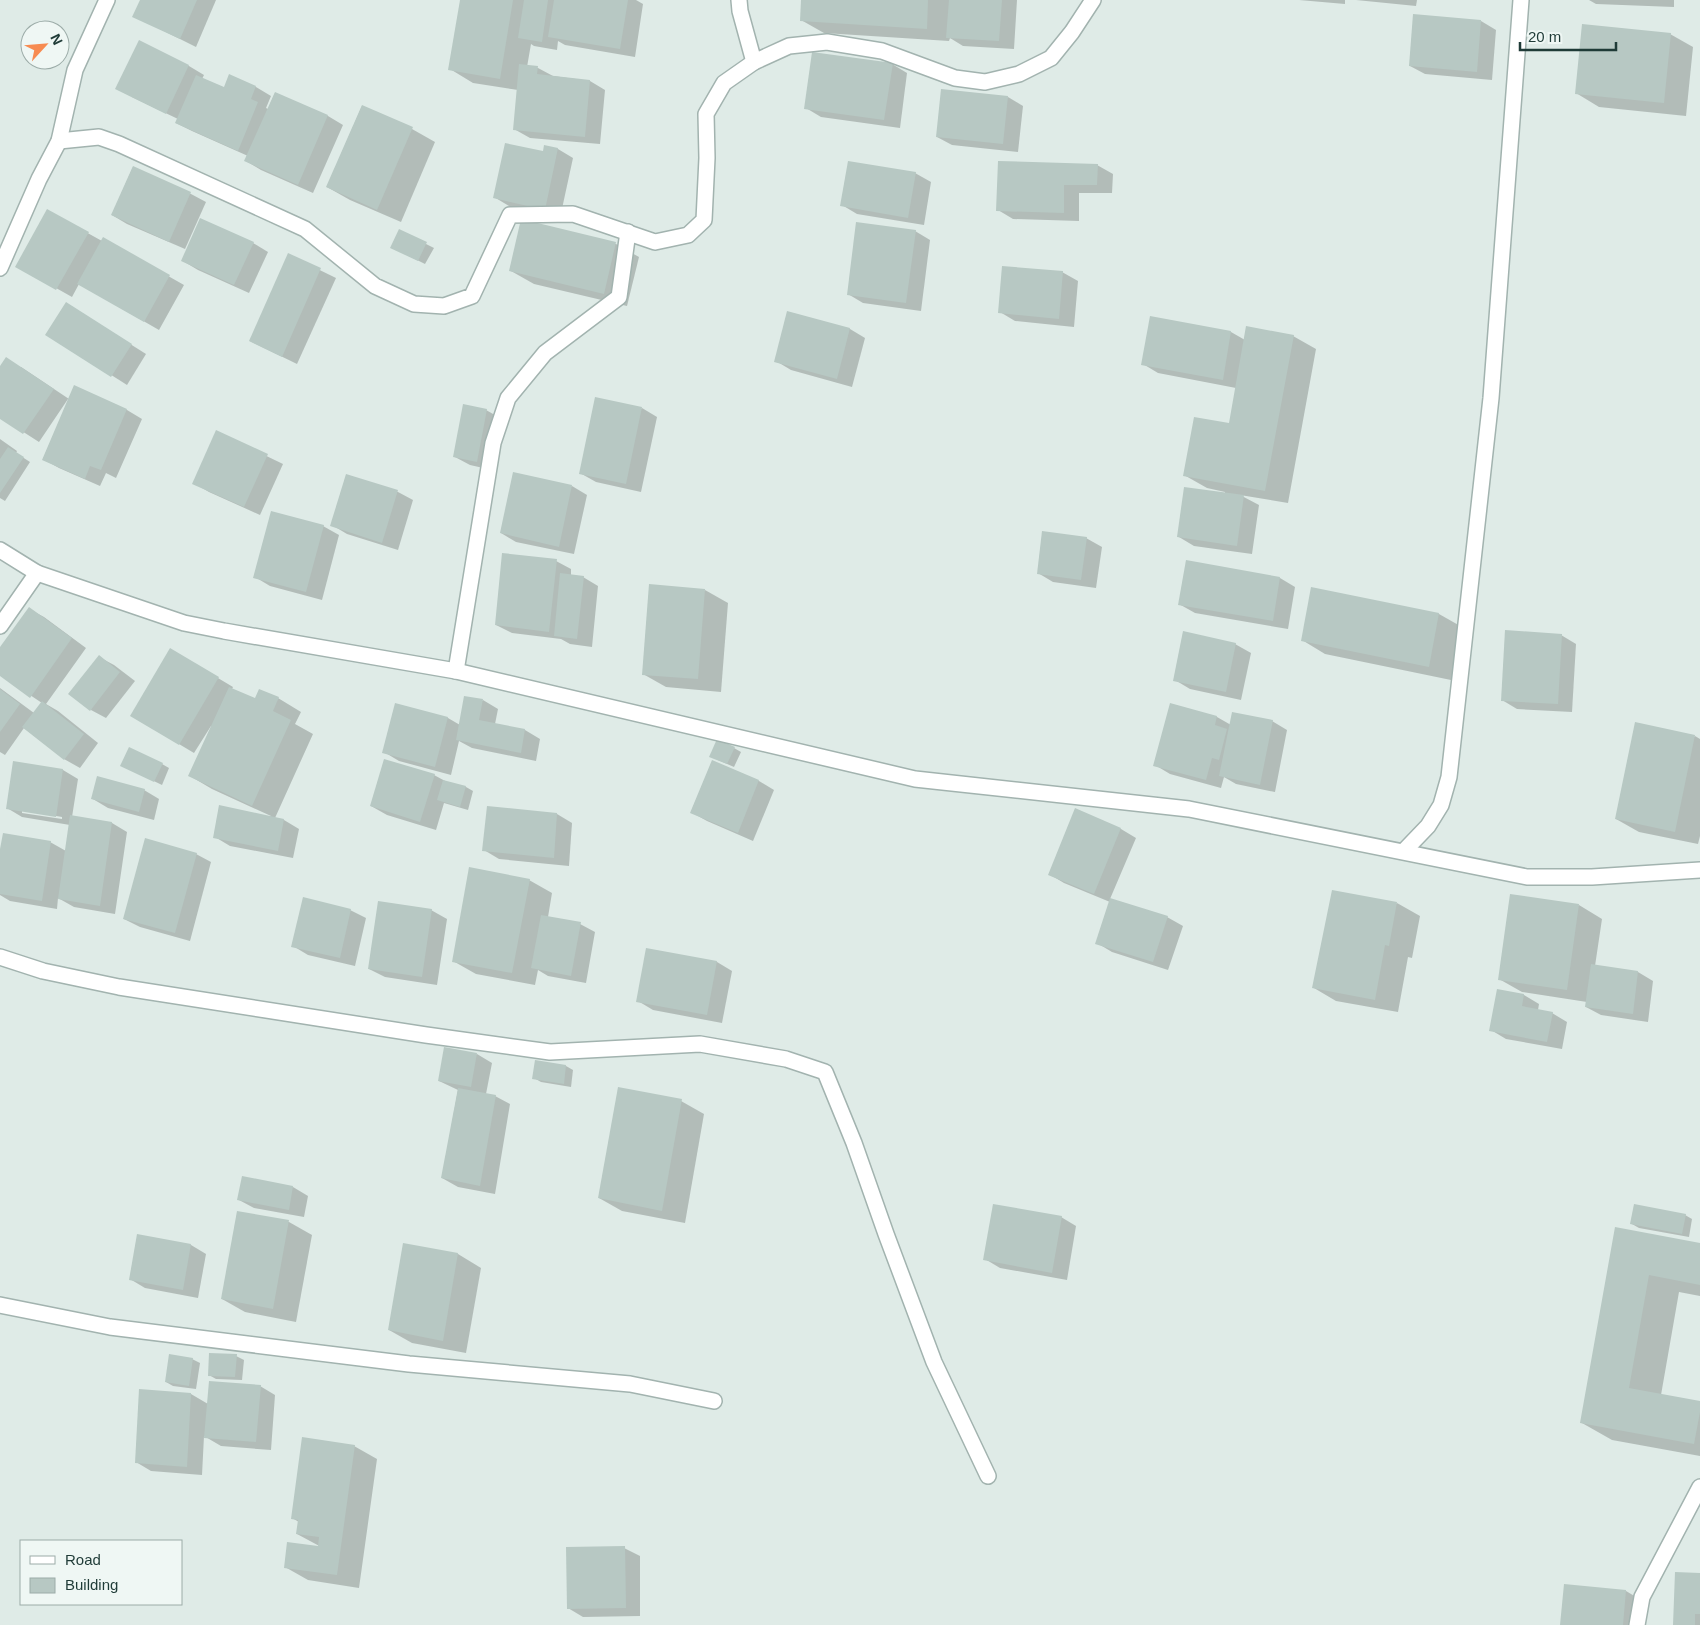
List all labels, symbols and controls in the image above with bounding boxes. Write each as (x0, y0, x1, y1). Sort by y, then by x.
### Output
north arrow (20, 20, 70, 70)
scale bar (1520, 20, 1616, 52)
text: 20 m (1528, 28, 1561, 45)
text: N (47, 31, 66, 47)
legend (20, 1540, 182, 1605)
text: Road (65, 1551, 101, 1568)
text: Building (65, 1576, 118, 1593)

